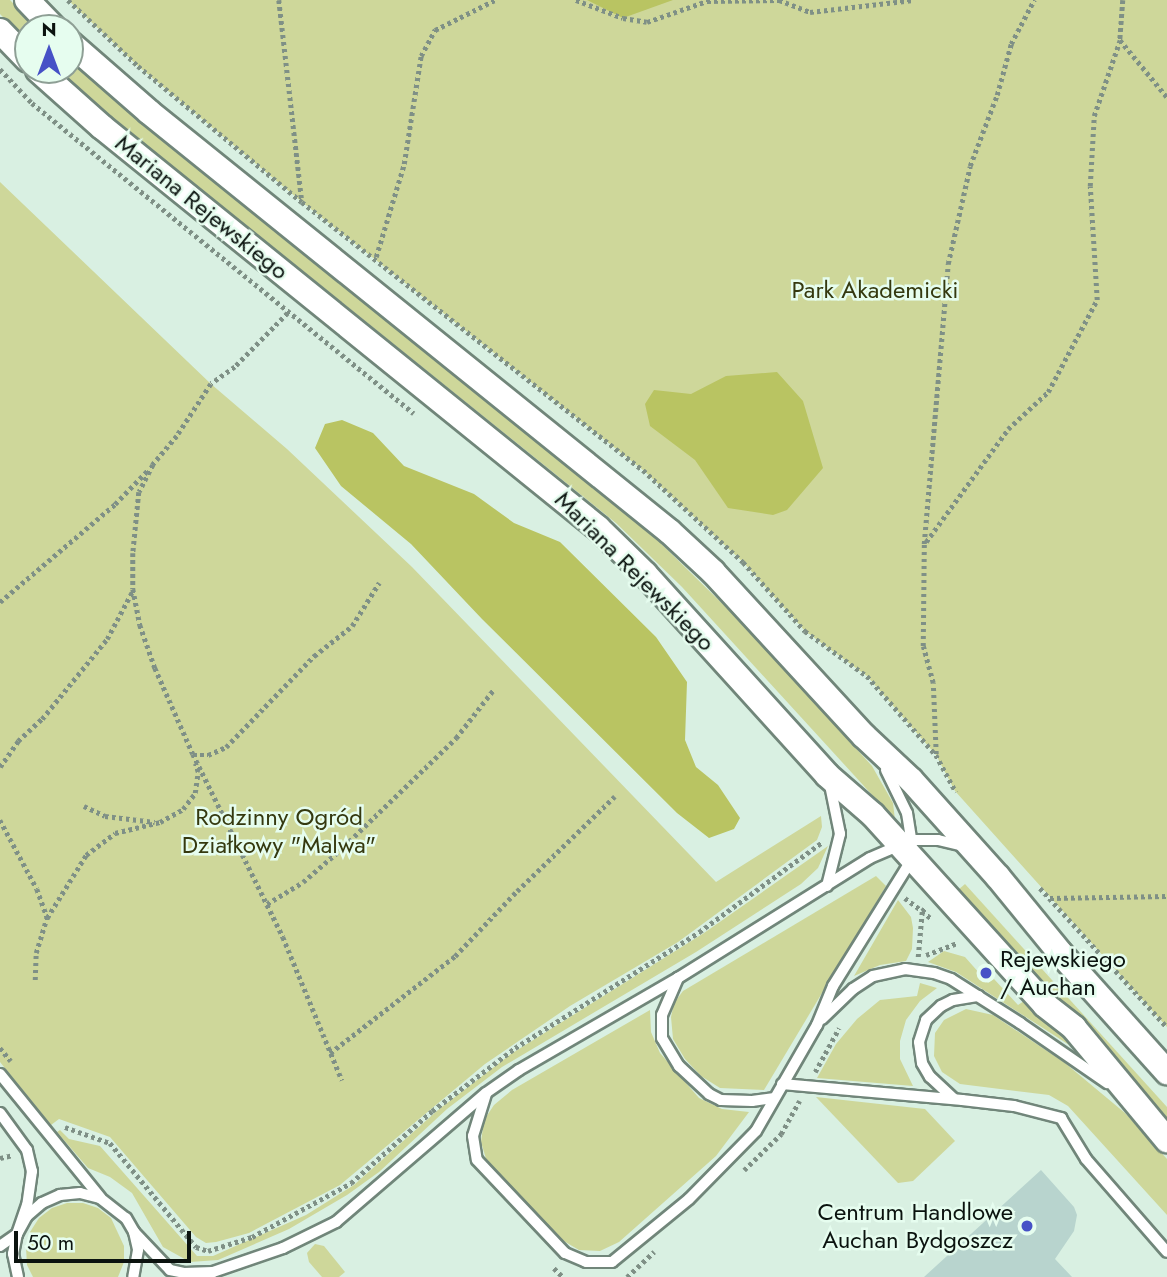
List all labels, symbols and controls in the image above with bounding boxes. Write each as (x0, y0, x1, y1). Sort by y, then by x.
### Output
north arrow (14, 14, 84, 84)
text: N (41, 16, 57, 43)
street label: Mariana Rejewskiego (110, 128, 294, 286)
park label: Park Akademicki (791, 276, 959, 304)
street label: Mariana Rejewskiego (549, 485, 721, 657)
park label: Rodzinny Ogród Działkowy "Malwa" (182, 803, 376, 859)
place label: Rejewskiego / Auchan (1000, 945, 1126, 1001)
marker: Rejewskiego / Auchan (978, 965, 994, 981)
place label: Centrum Handlowe Auchan Bydgoszcz (818, 1198, 1013, 1254)
scale bar (18, 1218, 194, 1262)
marker: Centrum Handlowe Auchan Bydgoszcz (1019, 1218, 1035, 1234)
text: 50 m (27, 1228, 74, 1258)

